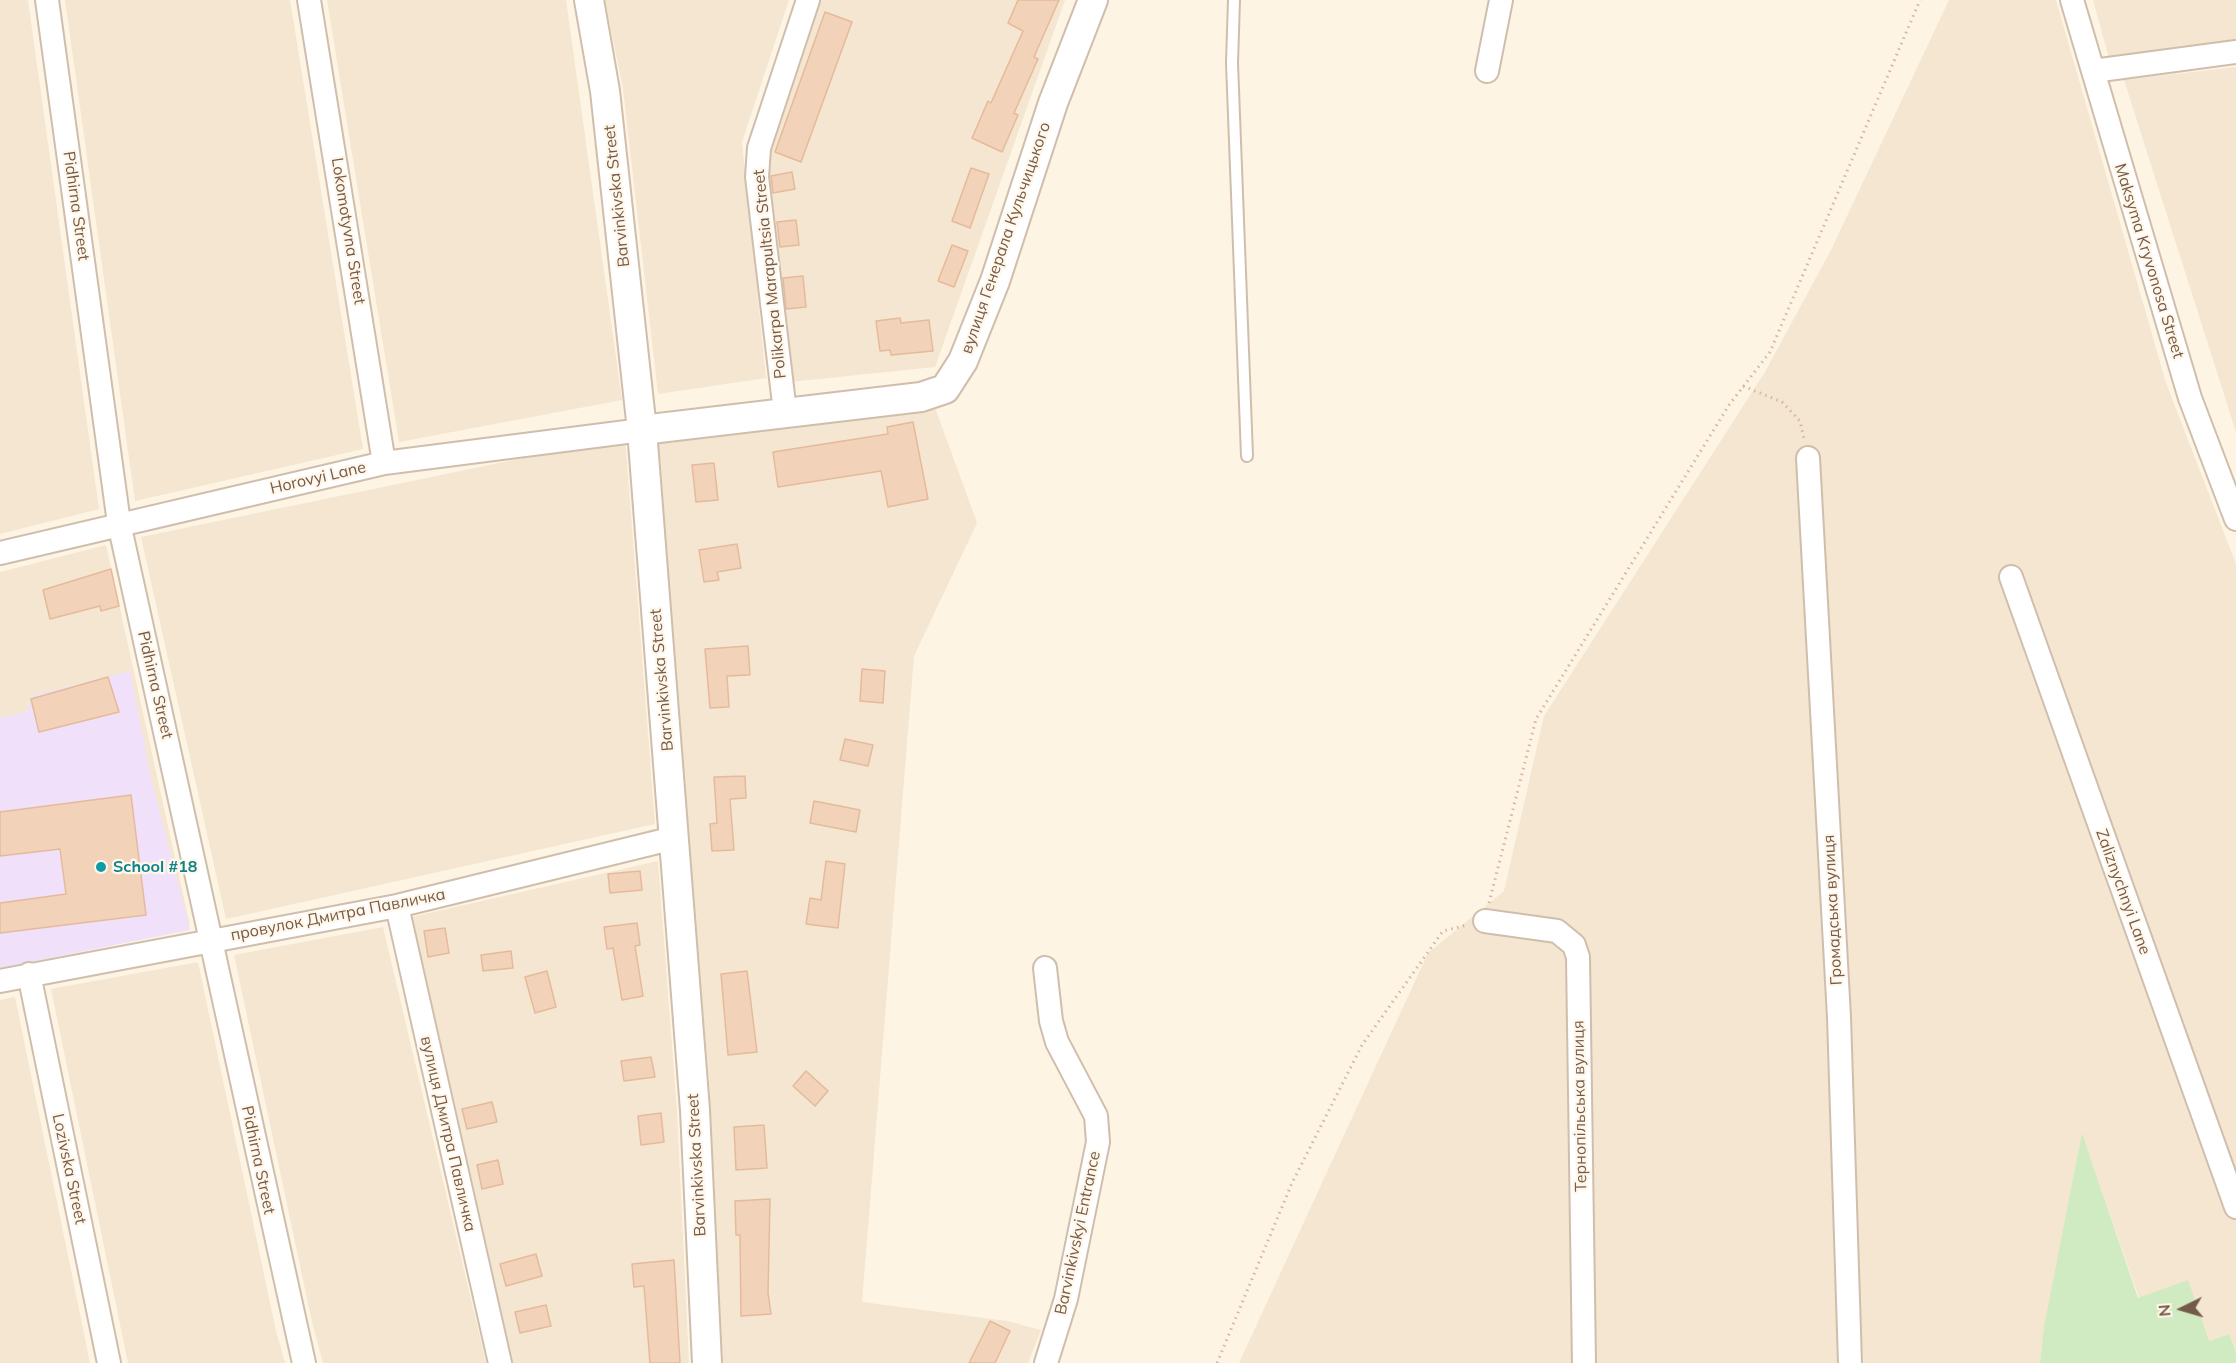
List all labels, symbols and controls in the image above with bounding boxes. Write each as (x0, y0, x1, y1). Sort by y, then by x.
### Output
street label: вулиця Генерала Кульчицького (957, 120, 1055, 356)
street label: Barvinkivska Street (600, 124, 634, 268)
street label: Pidhirna Street (59, 150, 93, 262)
street label: Lokomotyvna Street (327, 156, 369, 306)
street label: Maksyma Kryvonosa Street (2110, 161, 2188, 361)
street label: Polikarpa Marapultsia Street (749, 168, 791, 380)
street label: Horovyi Lane (268, 458, 368, 498)
street label: Barvinkivska Street (646, 608, 678, 752)
street label: Pidhirna Street (133, 629, 177, 741)
street label: Zaliznychnyi Lane (2091, 827, 2155, 957)
street label: Громадська вулиця (1819, 834, 1847, 986)
place label: School #18 (113, 857, 197, 877)
marker: School #18 (94, 860, 108, 874)
street label: провулок Дмитра Павличка (229, 885, 447, 945)
street label: Тернопільська вулиця (1569, 1020, 1591, 1192)
street label: вулиця Дмитра Павличка (416, 1034, 480, 1234)
street label: Barvinkivska Street (684, 1093, 710, 1237)
street label: Pidhirna Street (237, 1104, 279, 1216)
street label: Lozivska Street (48, 1112, 90, 1226)
street label: Barvinkivskyi Entrance (1051, 1149, 1105, 1317)
north arrow (2152, 1279, 2212, 1339)
text: N (2154, 1304, 2175, 1317)

